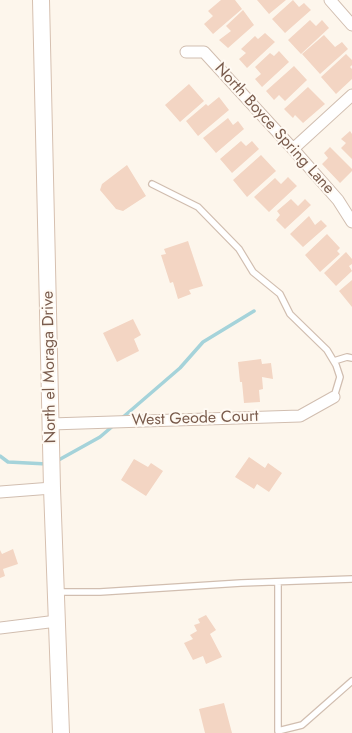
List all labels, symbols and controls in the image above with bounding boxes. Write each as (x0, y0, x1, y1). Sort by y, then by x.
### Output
street label: North Boyce Spring Lane (210, 59, 338, 199)
street label: North el Moraga Drive (39, 291, 61, 443)
street label: West Geode Court (131, 407, 259, 431)

